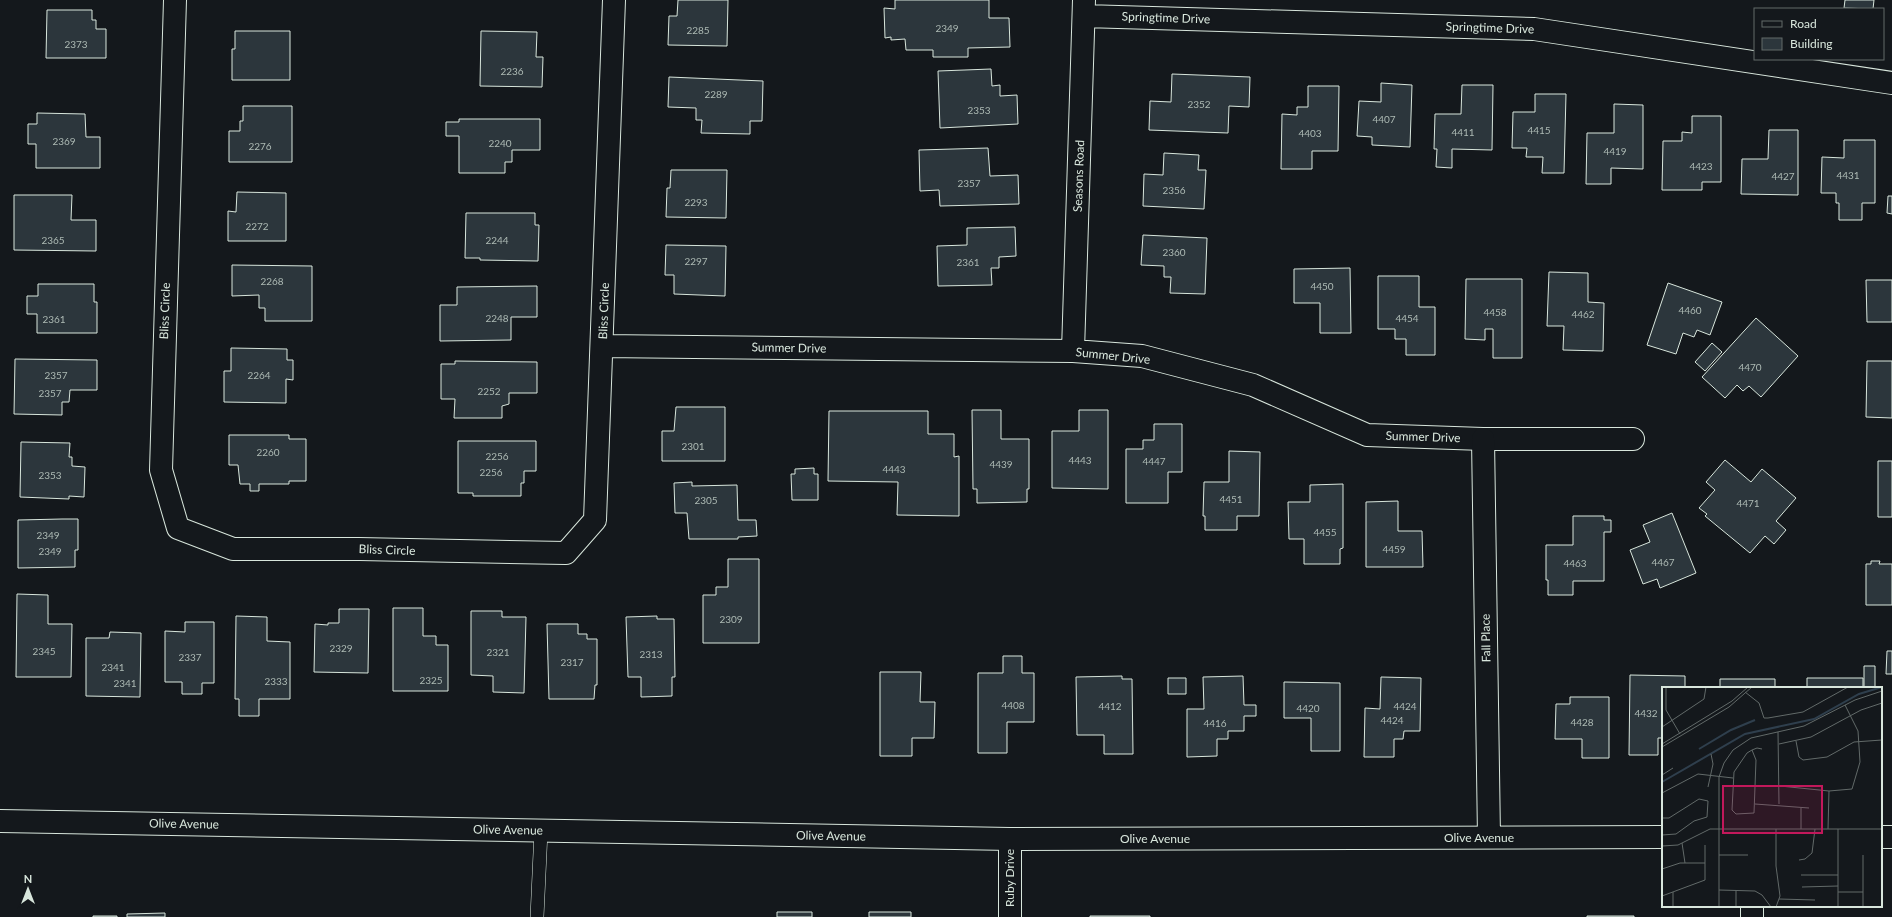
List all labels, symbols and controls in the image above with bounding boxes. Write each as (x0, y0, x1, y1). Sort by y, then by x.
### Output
street label: Springtime Drive (1121, 8, 1211, 27)
legend (1754, 8, 1884, 60)
text: Road (1790, 16, 1817, 31)
street label: Springtime Drive (1445, 18, 1535, 37)
house number: 2349 (935, 22, 959, 34)
house number: 2285 (686, 24, 710, 36)
text: Building (1790, 36, 1833, 51)
house number: 2373 (64, 38, 88, 50)
house number: 2236 (500, 65, 524, 77)
house number: 2289 (704, 88, 728, 100)
house number: 2352 (1187, 98, 1211, 110)
house number: 2353 (967, 104, 991, 116)
house number: 4407 (1372, 113, 1396, 125)
house number: 4415 (1527, 124, 1551, 136)
house number: 4411 (1451, 126, 1475, 138)
house number: 4403 (1298, 127, 1322, 139)
house number: 2369 (52, 135, 76, 147)
house number: 2240 (488, 137, 512, 149)
house number: 2276 (248, 140, 272, 152)
street label: Seasons Road (1070, 140, 1087, 212)
house number: 4419 (1603, 145, 1627, 157)
house number: 4423 (1689, 160, 1713, 172)
house number: 4431 (1836, 169, 1860, 181)
house number: 4427 (1771, 170, 1795, 182)
house number: 2357 (957, 177, 981, 189)
house number: 2356 (1162, 184, 1186, 196)
house number: 2293 (684, 196, 708, 208)
house number: 2272 (245, 220, 269, 232)
house number: 2365 (41, 234, 65, 246)
house number: 2244 (485, 234, 509, 246)
house number: 2360 (1162, 246, 1186, 258)
house number: 2297 (684, 255, 708, 267)
house number: 2361 (956, 256, 980, 268)
house number: 2268 (260, 275, 284, 287)
house number: 4450 (1310, 280, 1334, 292)
street label: Bliss Circle (156, 282, 173, 340)
street label: Bliss Circle (595, 282, 612, 340)
house number: 4460 (1678, 304, 1702, 316)
house number: 4458 (1483, 306, 1507, 318)
house number: 4462 (1571, 308, 1595, 320)
house number: 2248 (485, 312, 509, 324)
house number: 4454 (1395, 312, 1419, 324)
house number: 2361 (42, 313, 66, 325)
street label: Summer Drive (751, 339, 827, 356)
street label: Summer Drive (1075, 344, 1151, 367)
house number: 4470 (1738, 361, 1762, 373)
house number: 2357 (44, 369, 68, 381)
house number: 2264 (247, 369, 271, 381)
house number: 2252 (477, 385, 501, 397)
house number: 2357 (38, 387, 62, 399)
street label: Summer Drive (1385, 428, 1461, 445)
house number: 2301 (681, 440, 705, 452)
house number: 2260 (256, 446, 280, 458)
house number: 2256 (485, 450, 509, 462)
house number: 4443 (1068, 454, 1092, 466)
house number: 4447 (1142, 455, 1166, 467)
house number: 4439 (989, 458, 1013, 470)
house number: 4443 (882, 463, 906, 475)
house number: 2256 (479, 466, 503, 478)
house number: 2353 (38, 469, 62, 481)
house number: 4451 (1219, 493, 1243, 505)
house number: 2305 (694, 494, 718, 506)
house number: 4471 (1736, 497, 1760, 509)
house number: 4455 (1313, 526, 1337, 538)
house number: 2349 (36, 529, 60, 541)
street label: Bliss Circle (358, 541, 416, 558)
house number: 4459 (1382, 543, 1406, 555)
house number: 2349 (38, 545, 62, 557)
house number: 4467 (1651, 556, 1675, 568)
house number: 4463 (1563, 557, 1587, 569)
house number: 2309 (719, 613, 743, 625)
street label: Fall Place (1478, 614, 1493, 662)
house number: 2329 (329, 642, 353, 654)
house number: 2345 (32, 645, 56, 657)
house number: 2321 (486, 646, 510, 658)
house number: 2313 (639, 648, 663, 660)
house number: 2337 (178, 651, 202, 663)
house number: 2317 (560, 656, 584, 668)
house number: 2341 (101, 661, 125, 673)
house number: 2325 (419, 674, 443, 686)
house number: 2333 (264, 675, 288, 687)
house number: 2341 (113, 677, 137, 689)
inset map (1662, 687, 1882, 907)
house number: 4408 (1001, 699, 1025, 711)
house number: 4412 (1098, 700, 1122, 712)
house number: 4424 (1393, 700, 1417, 712)
house number: 4420 (1296, 702, 1320, 714)
house number: 4432 (1634, 707, 1658, 719)
house number: 4424 (1380, 714, 1404, 726)
house number: 4428 (1570, 716, 1594, 728)
house number: 4416 (1203, 717, 1227, 729)
street label: Olive Avenue (149, 815, 219, 832)
street label: Olive Avenue (473, 821, 543, 838)
street label: Olive Avenue (796, 827, 866, 844)
street label: Olive Avenue (1444, 830, 1514, 845)
street label: Olive Avenue (1120, 831, 1190, 846)
street label: Ruby Drive (1002, 849, 1017, 907)
north arrow (8, 869, 48, 909)
text: N (24, 872, 32, 885)

